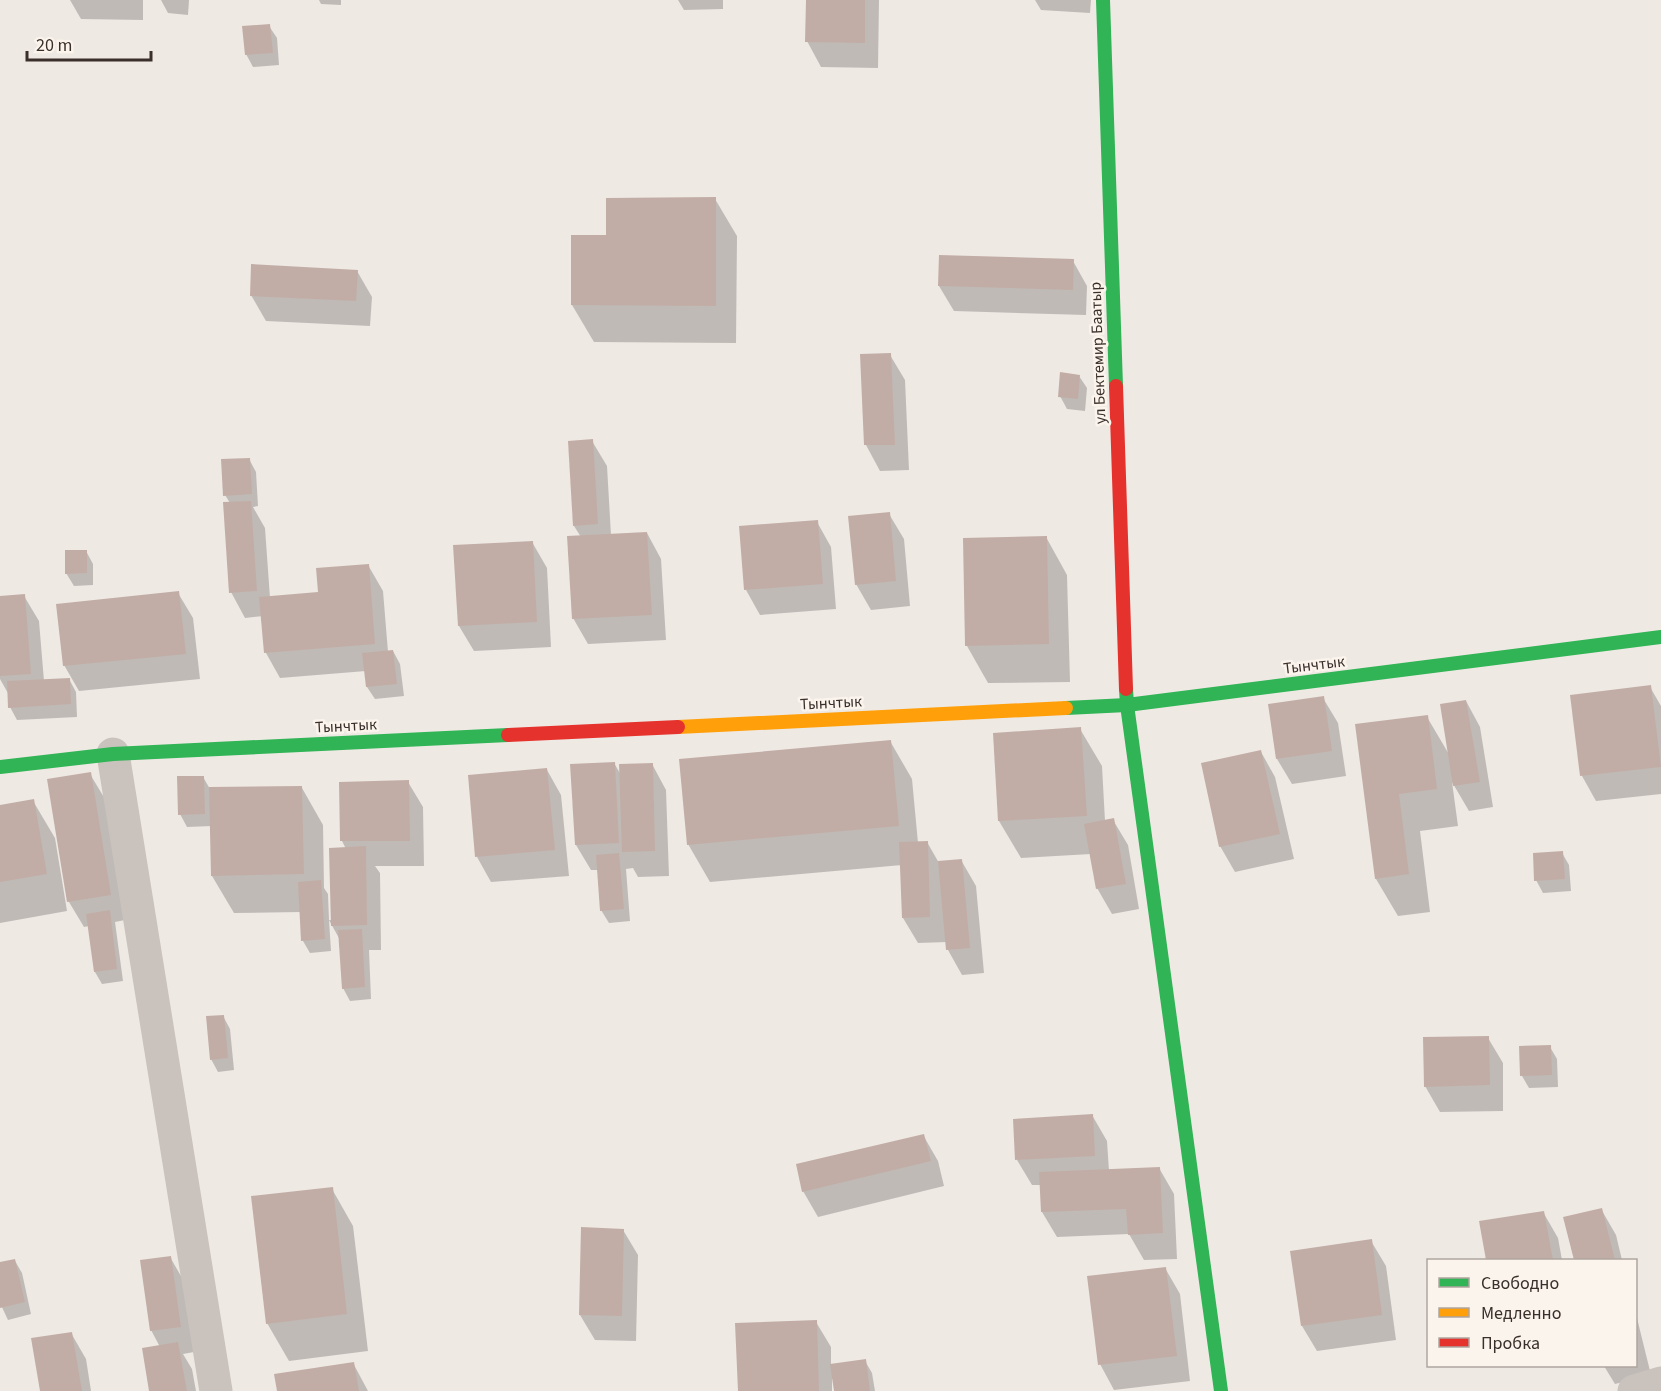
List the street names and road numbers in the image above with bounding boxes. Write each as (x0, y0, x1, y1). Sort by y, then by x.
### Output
street label: ул Бектемир Баатыр (1085, 281, 1111, 425)
street label: Тынчтык (1282, 650, 1346, 680)
street label: Тынчтык (800, 690, 863, 716)
street label: Тынчтык (315, 713, 378, 739)

